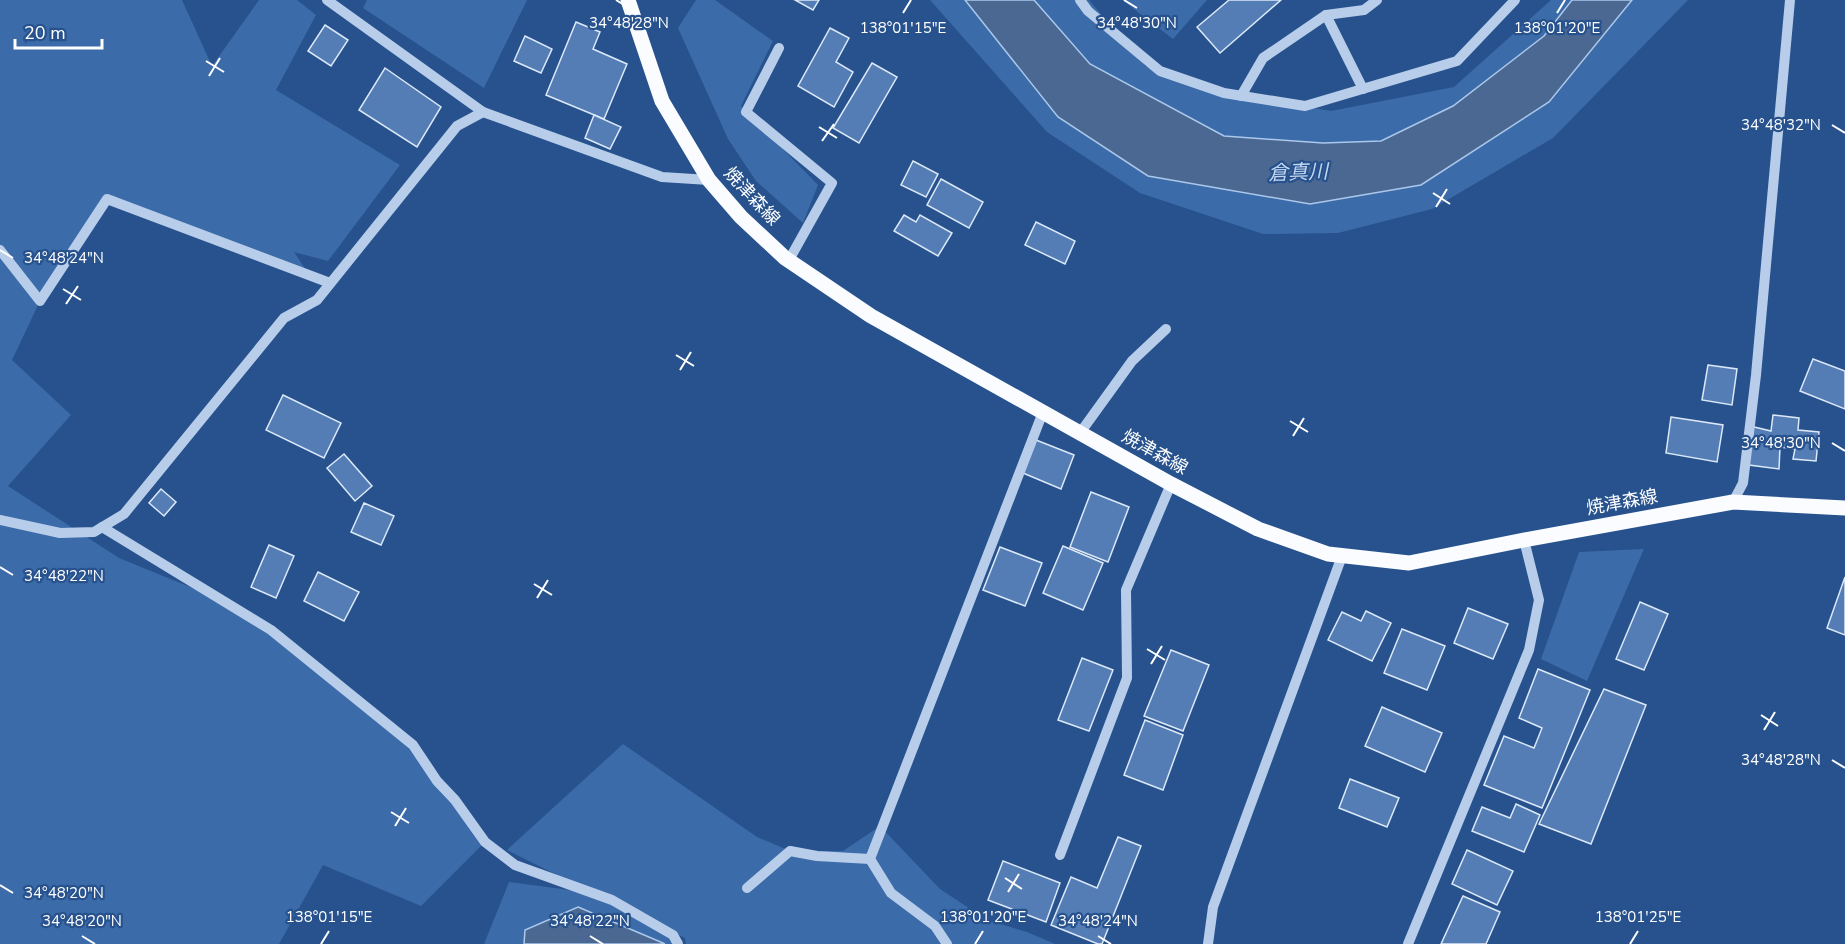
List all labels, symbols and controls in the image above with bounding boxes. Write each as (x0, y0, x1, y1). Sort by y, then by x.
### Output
scale bar (15, 12, 102, 50)
text: 34°48'28"N (589, 13, 669, 33)
text: 34°48'30"N (1097, 13, 1177, 33)
text: 138°01'15"E (860, 18, 946, 38)
text: 138°01'20"E (1514, 18, 1600, 38)
text: 20 m (24, 21, 66, 45)
text: 34°48'32"N (1741, 115, 1821, 135)
water label: 倉真川 (1268, 158, 1330, 187)
street label: 焼津森線 (719, 161, 785, 231)
text: 34°48'24"N (24, 248, 104, 268)
street label: 焼津森線 (1118, 424, 1192, 480)
text: 34°48'30"N (1741, 433, 1821, 453)
street label: 焼津森線 (1584, 484, 1660, 520)
text: 34°48'22"N (24, 566, 104, 586)
text: 34°48'28"N (1741, 750, 1821, 770)
text: 34°48'20"N (24, 883, 104, 903)
text: 138°01'15"E (286, 907, 372, 927)
text: 138°01'20"E (940, 907, 1026, 927)
text: 138°01'25"E (1595, 907, 1681, 927)
text: 34°48'20"N (42, 911, 122, 931)
text: 34°48'22"N (550, 911, 630, 931)
text: 34°48'24"N (1058, 911, 1138, 931)

